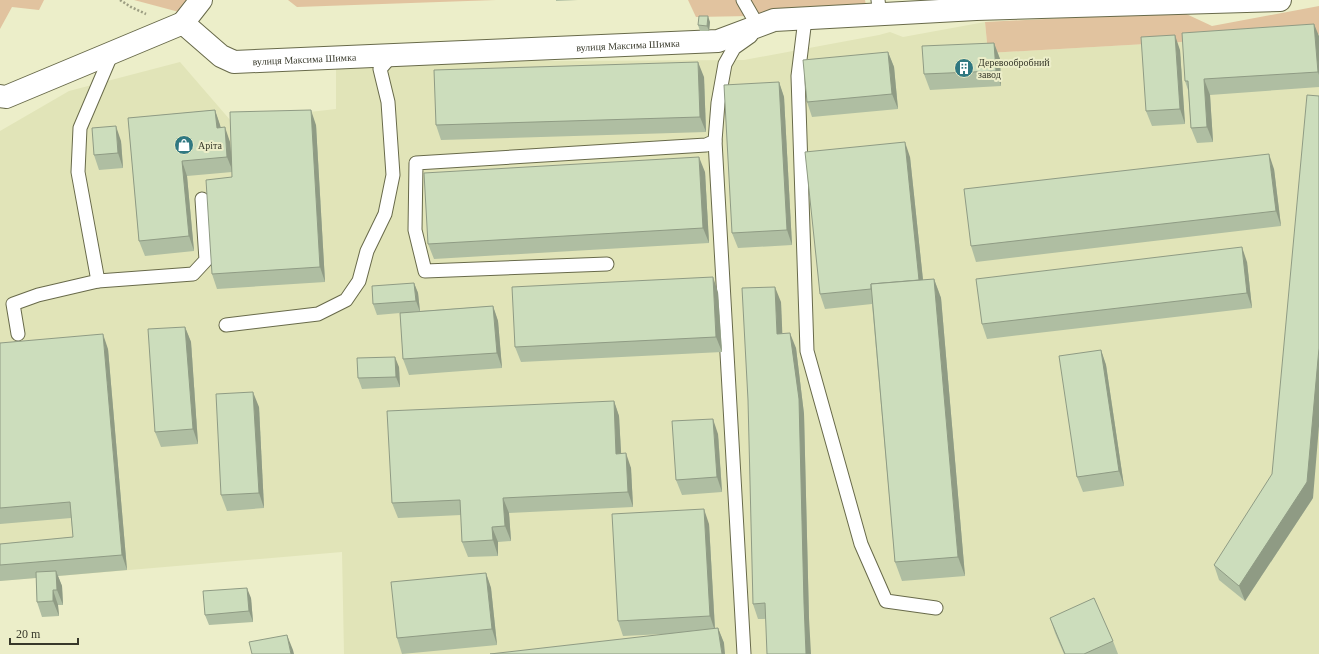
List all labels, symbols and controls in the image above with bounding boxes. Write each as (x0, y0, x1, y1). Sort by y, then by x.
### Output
street label: вулиця Максима Шимка (576, 37, 681, 53)
street label: вулиця Максима Шимка (252, 51, 357, 67)
building icon: Деревообробний завод (953, 57, 975, 79)
place label: Деревообробний завод (978, 57, 1050, 80)
shop icon: Аріта (173, 134, 195, 156)
place label: Аріта (198, 140, 222, 151)
scale bar (10, 620, 78, 646)
text: 20 m (16, 627, 41, 641)

